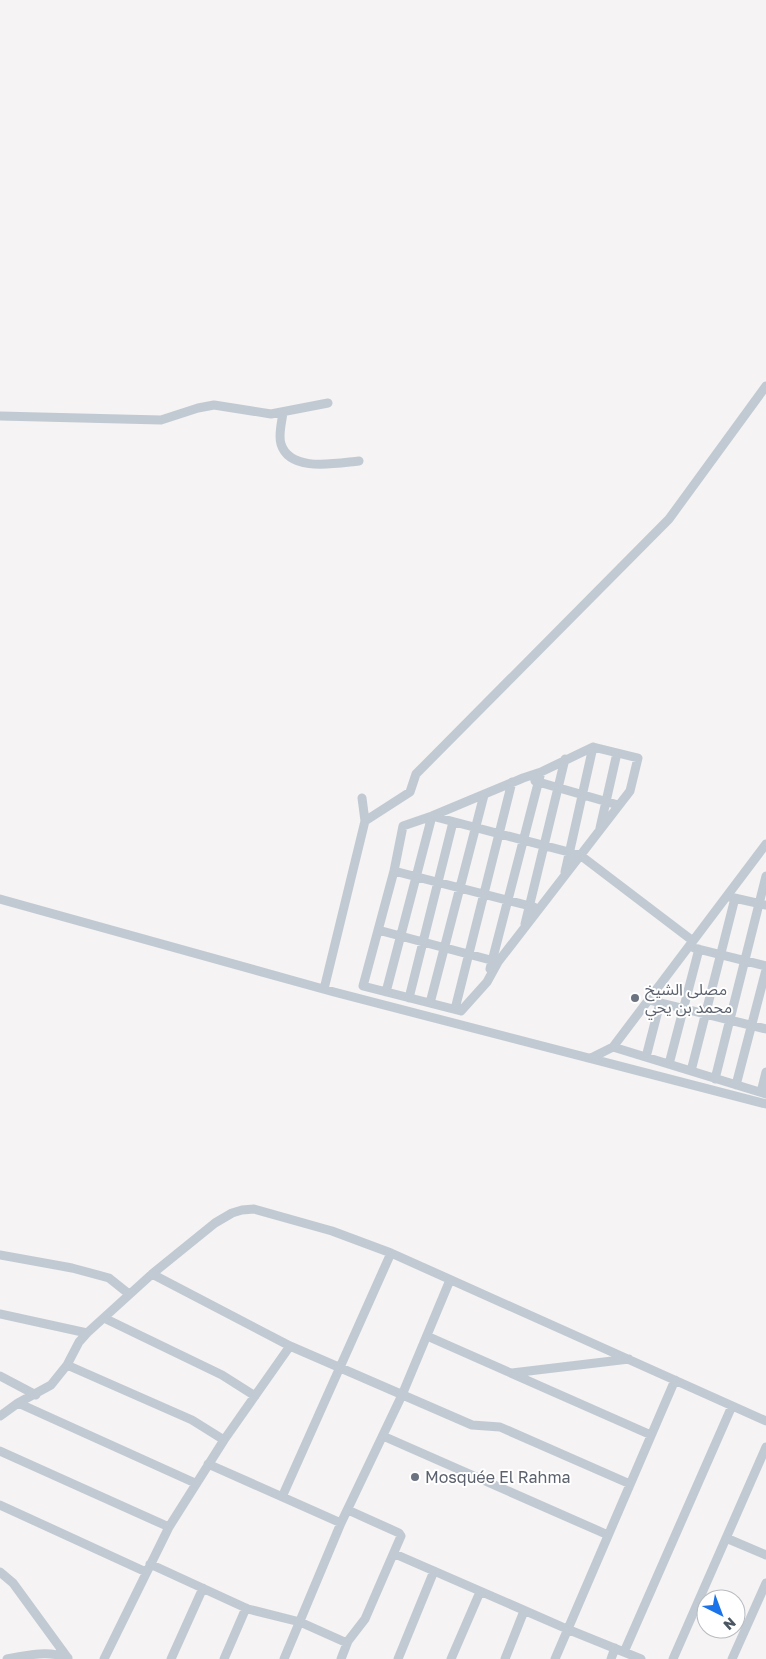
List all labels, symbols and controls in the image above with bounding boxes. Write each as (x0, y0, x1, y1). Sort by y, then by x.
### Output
place label: مصلى الشيخ محمد بن يحي (645, 979, 732, 1020)
marker: مصلى الشيخ محمد بن يحي (629, 992, 641, 1004)
place label: Mosquée El Rahma (425, 1467, 571, 1487)
marker: Mosquée El Rahma (409, 1471, 421, 1483)
north arrow (696, 1589, 746, 1639)
text: N (720, 1614, 740, 1634)

